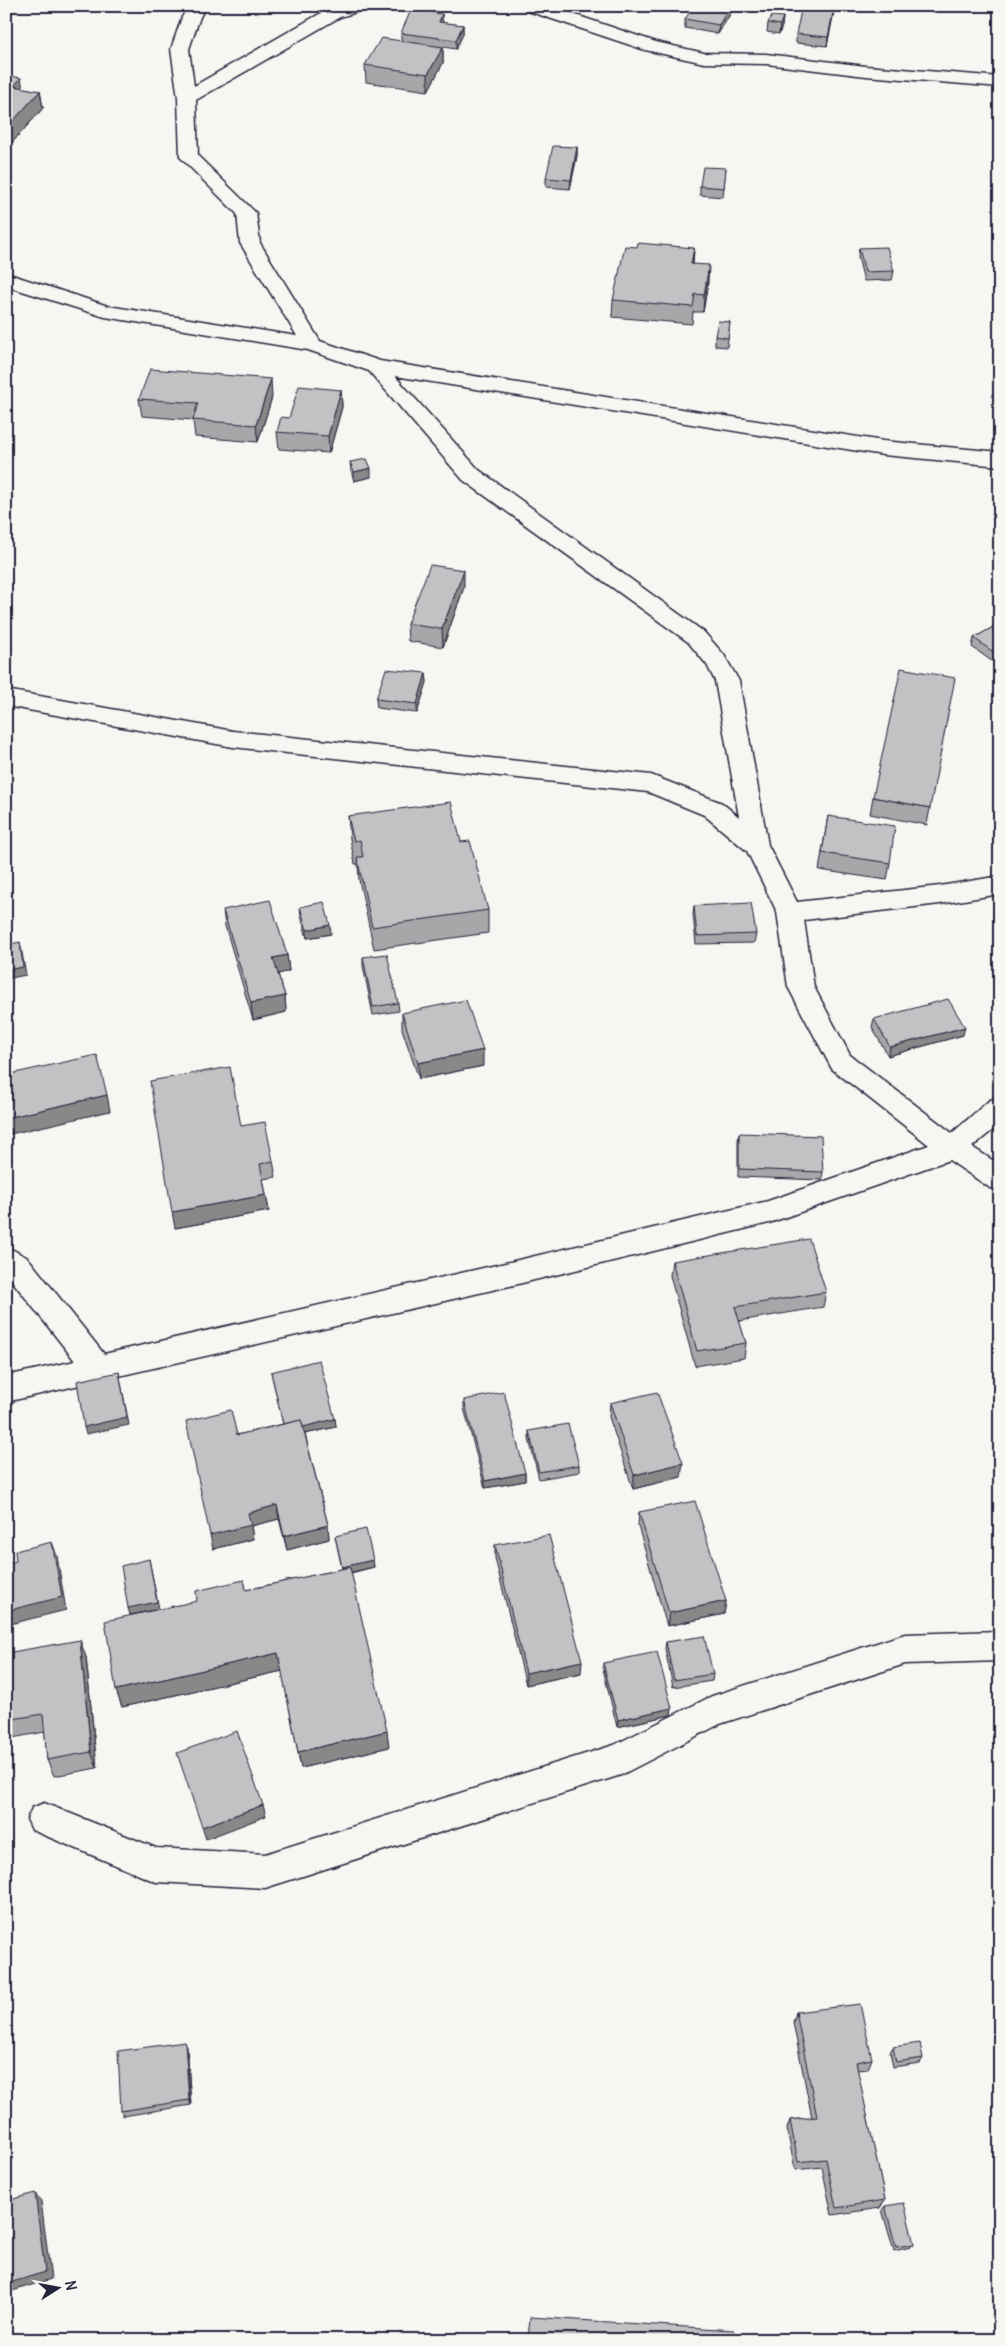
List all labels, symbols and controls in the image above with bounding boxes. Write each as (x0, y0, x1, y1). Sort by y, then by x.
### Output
north arrow (32, 2264, 82, 2314)
text: N (61, 2279, 81, 2292)

